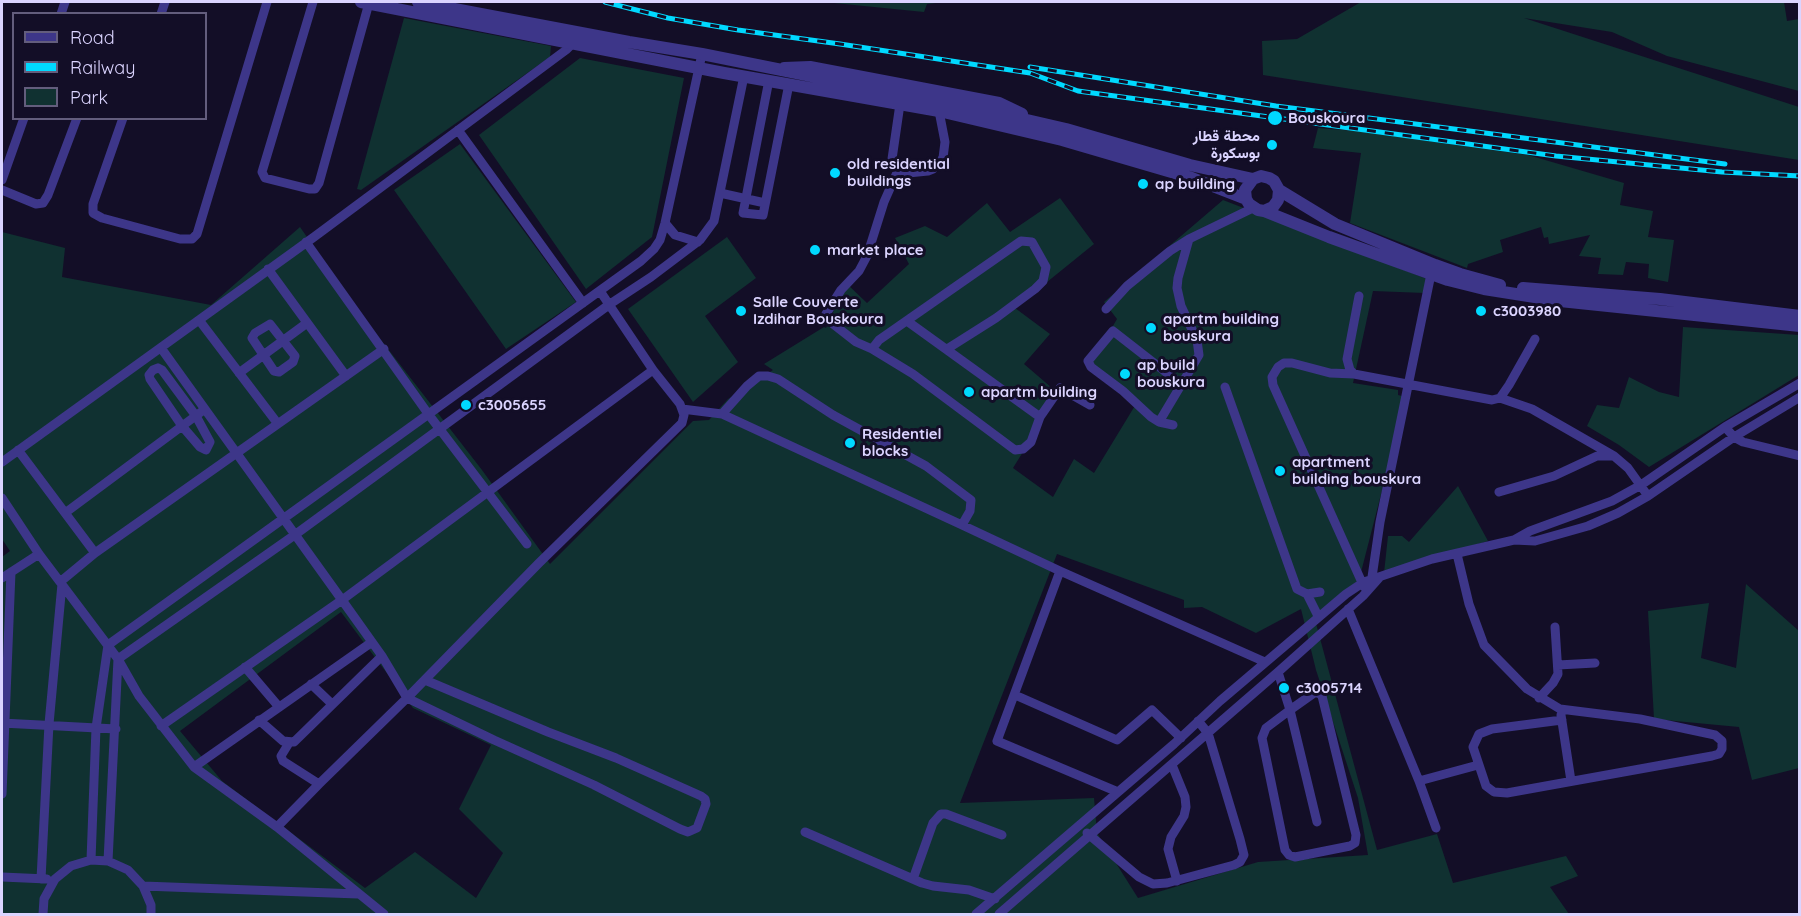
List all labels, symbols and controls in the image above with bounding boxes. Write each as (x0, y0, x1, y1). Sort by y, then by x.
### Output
legend (12, 12, 207, 120)
text: Road (70, 26, 115, 49)
text: Railway (70, 56, 136, 79)
text: Park (70, 86, 108, 109)
marker: Bouskoura (1266, 109, 1284, 127)
place label: Bouskoura (1288, 109, 1365, 127)
place label: محطة قطار بوسكورة (1193, 127, 1260, 162)
marker: محطة قطار بوسكورة (1265, 138, 1279, 152)
place label: old residential buildings (847, 155, 950, 190)
marker: old residential buildings (828, 166, 842, 180)
place label: ap building (1155, 175, 1235, 193)
marker: ap building (1136, 177, 1150, 191)
place label: market place (827, 241, 924, 259)
marker: market place (808, 243, 822, 257)
place label: Salle Couverte Izdihar Bouskoura (753, 293, 883, 328)
place label: c3003980 (1493, 302, 1561, 320)
marker: Salle Couverte Izdihar Bouskoura (734, 304, 748, 318)
marker: c3003980 (1474, 304, 1488, 318)
place label: apartm building bouskura (1163, 310, 1279, 345)
marker: apartm building bouskura (1144, 321, 1158, 335)
place label: ap build bouskura (1137, 356, 1205, 391)
marker: ap build bouskura (1118, 367, 1132, 381)
place label: apartm building (981, 383, 1097, 401)
marker: apartm building (962, 385, 976, 399)
place label: c3005655 (478, 396, 546, 414)
marker: c3005655 (459, 398, 473, 412)
place label: Residentiel blocks (862, 425, 942, 460)
marker: Residentiel blocks (843, 436, 857, 450)
place label: apartment building bouskura (1292, 453, 1421, 488)
marker: apartment building bouskura (1273, 464, 1287, 478)
place label: c3005714 (1296, 679, 1362, 697)
marker: c3005714 (1277, 681, 1291, 695)

